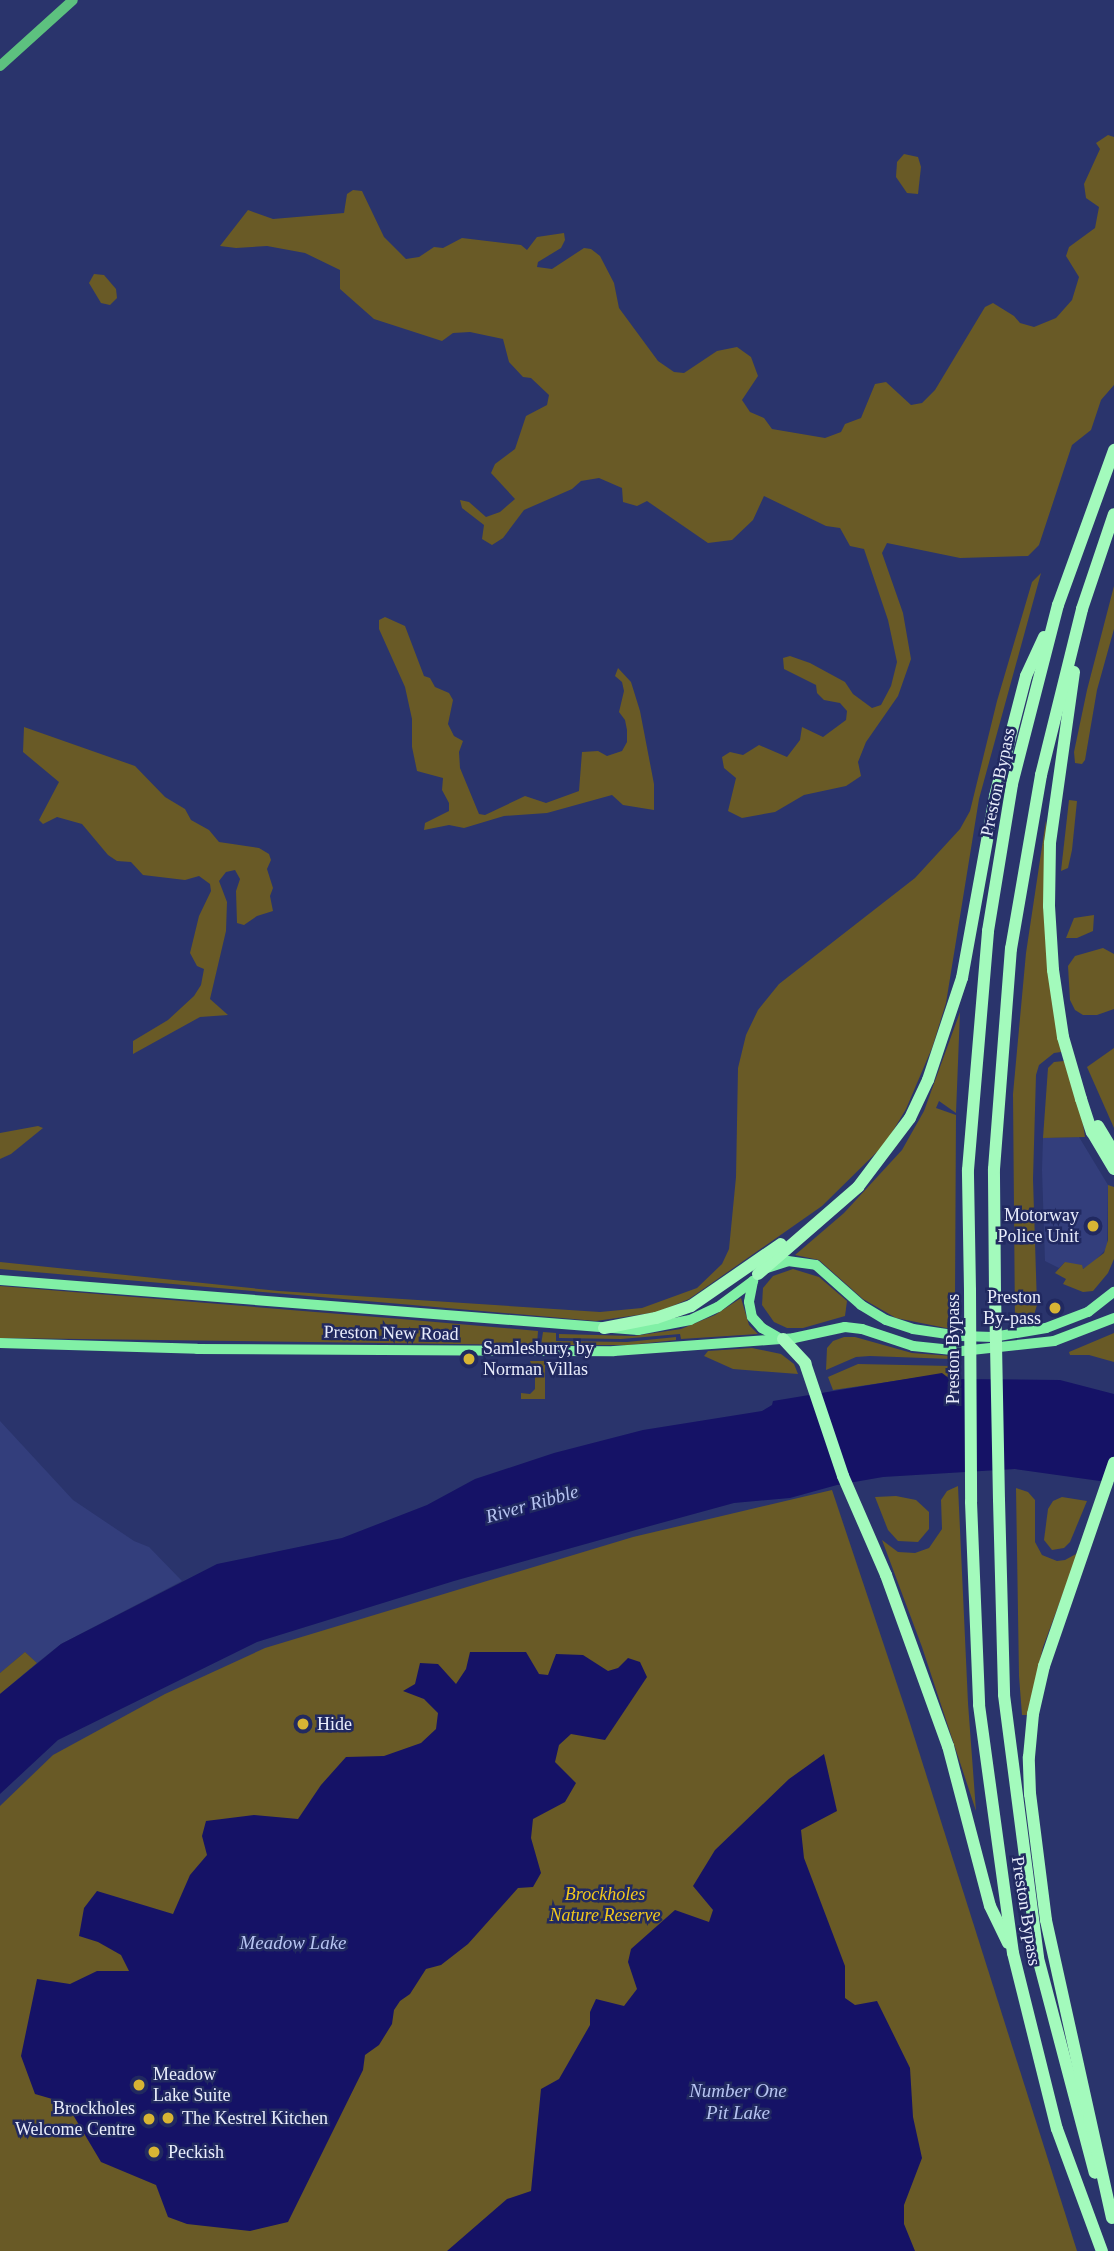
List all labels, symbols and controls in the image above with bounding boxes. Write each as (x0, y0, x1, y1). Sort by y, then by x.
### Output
street label: Preston Bypass (976, 726, 1020, 838)
place label: Motorway Police Unit (998, 1205, 1079, 1248)
marker: Motorway Police Unit (1085, 1218, 1101, 1234)
place label: Preston By-pass (983, 1287, 1041, 1330)
street label: Preston Bypass (942, 1294, 964, 1404)
marker: Preston By-pass (1047, 1300, 1063, 1316)
street label: Preston New Road (323, 1321, 459, 1345)
place label: Samlesbury, by Norman Villas (483, 1338, 594, 1380)
marker: Samlesbury, by Norman Villas (461, 1351, 477, 1367)
water label: River Ribble (483, 1480, 581, 1528)
place label: Hide (317, 1713, 352, 1735)
marker: Hide (295, 1716, 311, 1732)
street label: Preston Bypass (1007, 1855, 1045, 1967)
park label: Brockholes Nature Reserve (550, 1884, 660, 1926)
water label: Meadow Lake (239, 1932, 347, 1954)
place label: Meadow Lake Suite (153, 2064, 230, 2106)
marker: Meadow Lake Suite (131, 2077, 147, 2093)
water label: Number One Pit Lake (689, 2080, 787, 2124)
place label: Brockholes Welcome Centre (15, 2098, 135, 2140)
place label: The Kestrel Kitchen (182, 2107, 328, 2129)
marker: The Kestrel Kitchen (160, 2110, 176, 2126)
marker: Brockholes Welcome Centre (141, 2111, 157, 2127)
place label: Peckish (168, 2141, 224, 2163)
marker: Peckish (146, 2144, 162, 2160)

